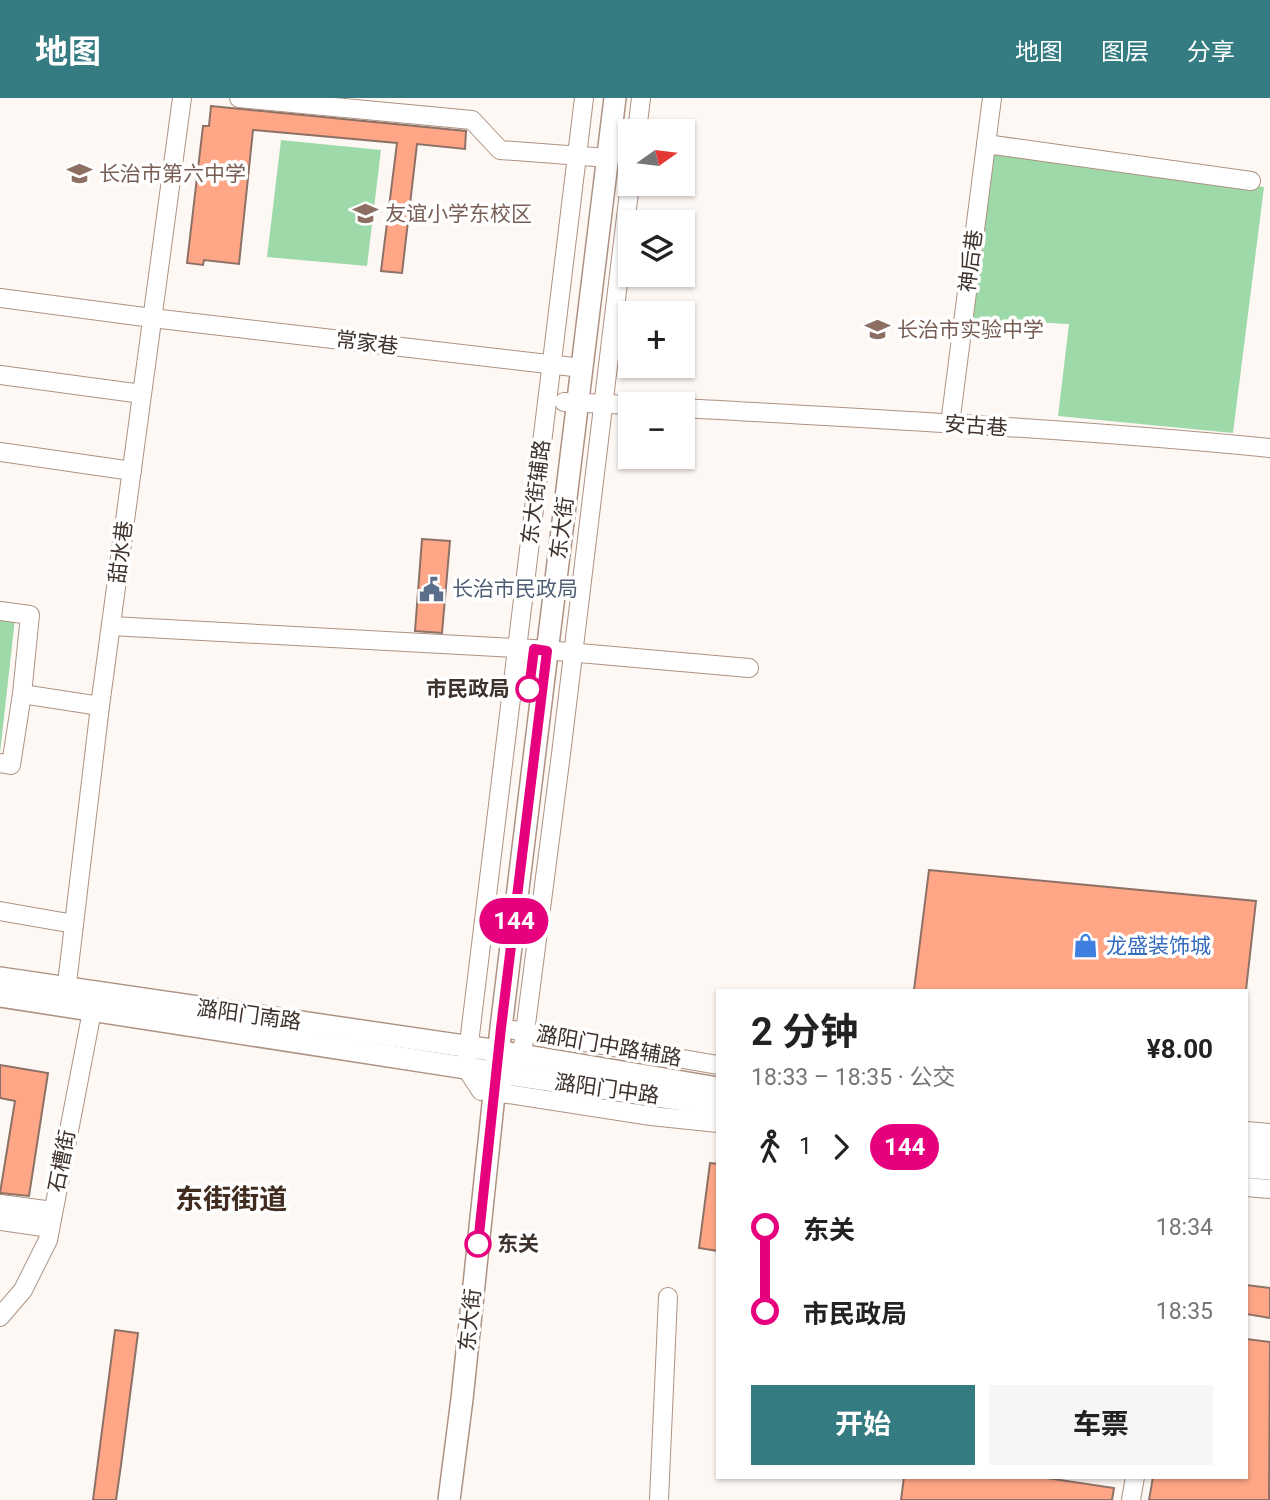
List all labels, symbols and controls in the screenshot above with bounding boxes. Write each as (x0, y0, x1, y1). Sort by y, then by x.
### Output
text: 地图 (35, 32, 101, 71)
text: 地图 (1015, 38, 1063, 66)
text: 图层 (1101, 38, 1149, 66)
text: 分享 (1187, 38, 1235, 66)
north arrow (618, 119, 695, 196)
map controls (618, 119, 695, 469)
school or university icon: 长治市第六中学 (65, 160, 93, 188)
place label: 长治市第六中学 (99, 162, 246, 186)
school or university icon: 友谊小学东校区 (351, 200, 379, 228)
place label: 友谊小学东校区 (385, 202, 532, 226)
button: layers (618, 210, 695, 287)
street label: 神后巷 (955, 228, 987, 294)
button: + (618, 301, 695, 378)
school or university icon: 长治市实验中学 (863, 316, 891, 344)
place label: 长治市实验中学 (897, 318, 1044, 342)
street label: 常家巷 (334, 327, 400, 359)
button: − (618, 392, 695, 469)
street label: 安古巷 (944, 412, 1008, 440)
street label: 东大街辅路 (518, 438, 554, 546)
street label: 东大街 (546, 495, 578, 561)
street label: 甜水巷 (105, 519, 137, 585)
public building icon: 长治市民政局 (418, 575, 446, 603)
place label: 长治市民政局 (452, 577, 578, 601)
marker: 市民政局 (516, 676, 542, 702)
place label: 市民政局 (426, 677, 510, 701)
line badge: 144 (474, 898, 554, 944)
text: 144 (493, 907, 535, 935)
shop icon: 龙盛装饰城 (1072, 932, 1100, 960)
place label: 龙盛装饰城 (1106, 934, 1211, 958)
street label: 潞阳门南路 (195, 996, 303, 1034)
text: 2 分钟 (751, 1010, 858, 1054)
street label: 潞阳门中路辅路 (535, 1021, 683, 1071)
text: ¥8.00 (1147, 1034, 1213, 1064)
text: 18:33 – 18:35 · 公交 (751, 1064, 955, 1091)
street label: 潞阳门中路 (553, 1070, 661, 1108)
street label: 石槽街 (44, 1128, 80, 1194)
icon: walk (751, 1128, 789, 1166)
icon: forward (822, 1128, 860, 1166)
text: 1 (799, 1133, 812, 1160)
text: 144 (884, 1133, 925, 1161)
district label: 东街街道 (175, 1183, 287, 1216)
text: 18:34 (1156, 1214, 1213, 1241)
text: 东关 (803, 1215, 855, 1245)
marker: 东关 (465, 1231, 491, 1257)
place label: 东关 (497, 1232, 539, 1256)
street label: 东大街 (455, 1287, 485, 1353)
text: 18:35 (1156, 1298, 1213, 1325)
text: 市民政局 (803, 1299, 907, 1329)
button: 开始 (751, 1385, 975, 1465)
button: 车票 (989, 1385, 1213, 1465)

